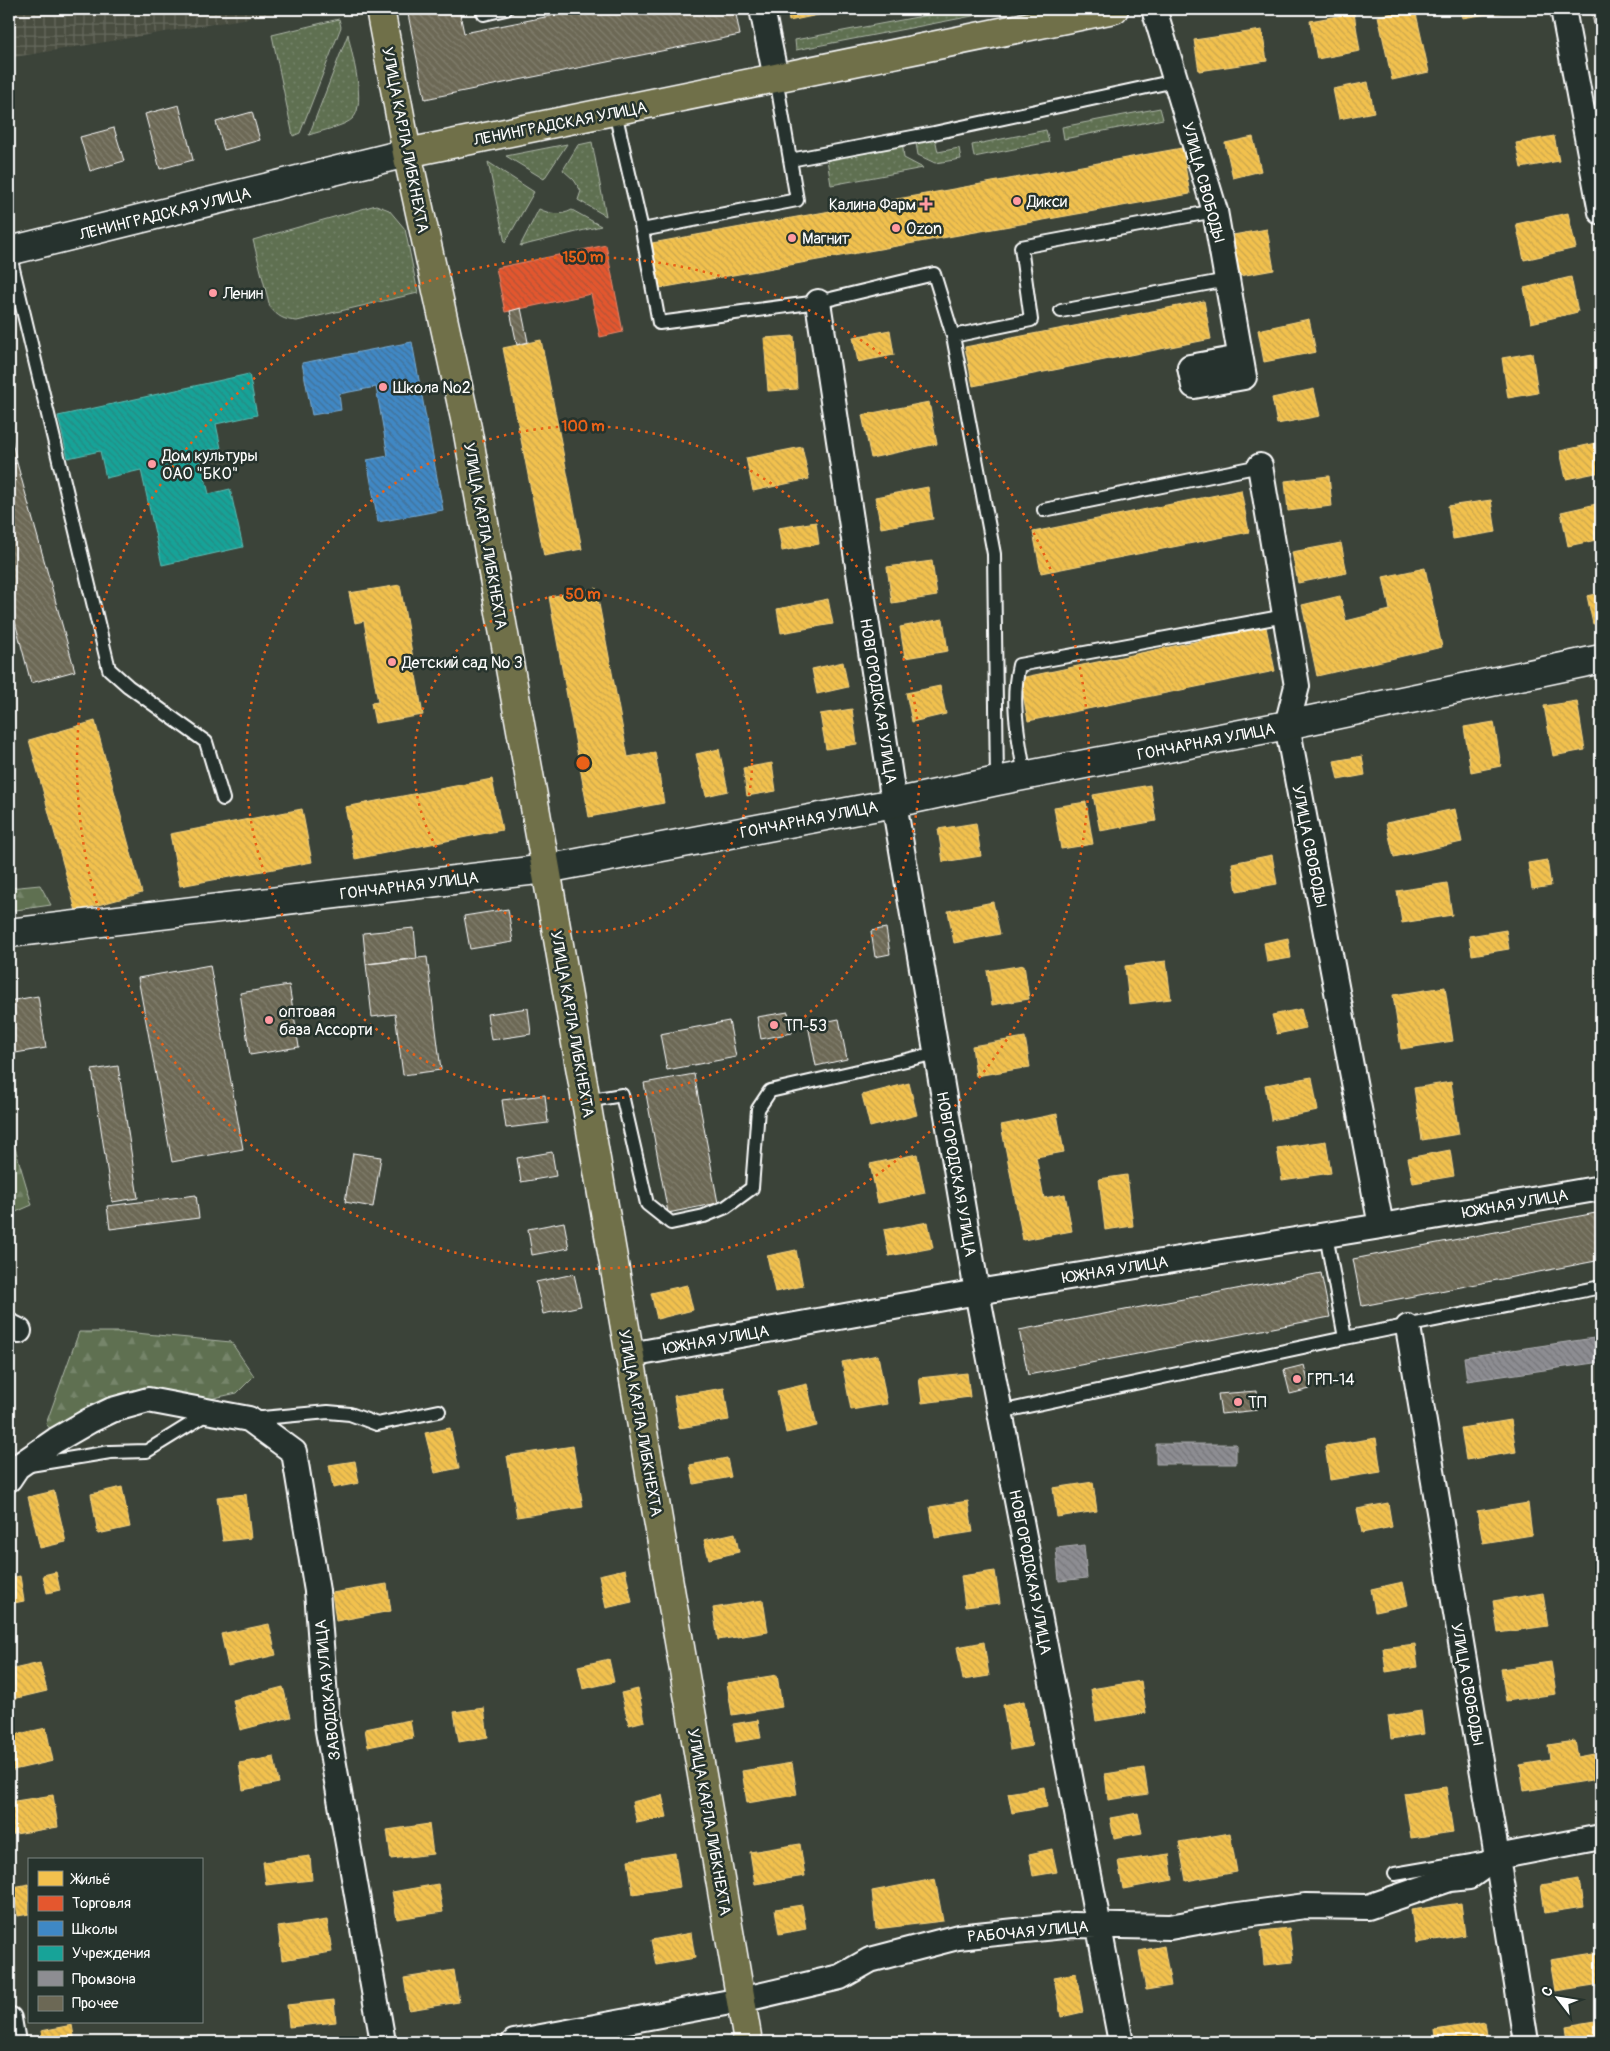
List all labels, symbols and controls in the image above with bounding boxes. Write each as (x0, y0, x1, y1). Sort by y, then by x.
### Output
street label: УЛИЦА КАРЛА ЛИБКНЕХТА (377, 45, 433, 235)
street label: ЛЕНИНГРАДСКАЯ УЛИЦА (471, 97, 649, 151)
street label: УЛИЦА СВОБОДЫ (1177, 120, 1229, 245)
street label: ЛЕНИНГРАДСКАЯ УЛИЦА (76, 183, 253, 245)
place label: Дикси (1026, 192, 1067, 212)
place label: Калина Фарм (829, 195, 916, 215)
marker: Дикси (1011, 195, 1023, 207)
marker: Калина Фарм (920, 198, 932, 210)
place label: Ozon (906, 219, 942, 239)
marker: Ozon (890, 222, 902, 234)
place label: Магнит (802, 229, 850, 249)
marker: Магнит (786, 232, 798, 244)
text: 150 m (563, 248, 603, 267)
place label: Ленин (222, 284, 264, 304)
marker: Ленин (207, 287, 219, 299)
place label: Школа №2 (393, 378, 471, 398)
marker: Школа №2 (377, 381, 389, 393)
text: 100 m (562, 417, 604, 436)
street label: УЛИЦА КАРЛА ЛИБКНЕХТА (459, 441, 511, 631)
place label: Дом культуры ОАО "БКО" (161, 446, 258, 484)
marker: Дом культуры ОАО "БКО" (146, 458, 158, 470)
text: 50 m (566, 585, 600, 604)
street label: НОВГОРОДСКАЯ УЛИЦА (855, 617, 901, 786)
place label: Детский сад № 3 (401, 653, 523, 673)
marker: Детский сад № 3 (386, 656, 398, 668)
street label: ГОНЧАРНАЯ УЛИЦА (1136, 719, 1277, 765)
centre of rings (574, 754, 592, 772)
street label: УЛИЦА СВОБОДЫ (1287, 783, 1331, 909)
street label: ГОНЧАРНАЯ УЛИЦА (739, 797, 880, 843)
street label: ГОНЧАРНАЯ УЛИЦА (339, 868, 480, 904)
street label: УЛИЦА КАРЛА ЛИБКНЕХТА (546, 929, 598, 1119)
place label: оптовая база Ассорти (279, 1002, 372, 1040)
marker: оптовая база Ассорти (263, 1014, 275, 1026)
place label: ТП-53 (784, 1016, 827, 1036)
marker: ТП-53 (768, 1019, 780, 1031)
street label: НОВГОРОДСКАЯ УЛИЦА (932, 1090, 980, 1258)
street label: ЮЖНАЯ УЛИЦА (1461, 1185, 1570, 1223)
street label: ЮЖНАЯ УЛИЦА (1061, 1252, 1170, 1288)
street label: ЮЖНАЯ УЛИЦА (662, 1321, 771, 1359)
street label: УЛИЦА КАРЛА ЛИБКНЕХТА (614, 1328, 666, 1518)
place label: ГРП-14 (1307, 1370, 1355, 1390)
marker: ГРП-14 (1291, 1373, 1303, 1385)
place label: ТП (1248, 1393, 1267, 1413)
marker: ТП (1232, 1396, 1244, 1408)
street label: НОВГОРОДСКАЯ УЛИЦА (1004, 1488, 1056, 1656)
street label: ЗАВОДСКАЯ УЛИЦА (311, 1618, 345, 1761)
street label: УЛИЦА СВОБОДЫ (1446, 1621, 1488, 1747)
street label: УЛИЦА КАРЛА ЛИБКНЕХТА (683, 1727, 735, 1917)
legend (28, 1858, 202, 2024)
text: Жильё (70, 1870, 111, 1889)
text: Торговля (72, 1894, 131, 1913)
street label: РАБОЧАЯ УЛИЦА (967, 1917, 1089, 1947)
text: Школы (72, 1920, 118, 1939)
text: Учреждения (72, 1944, 150, 1963)
text: Промзона (72, 1970, 136, 1989)
north arrow (1532, 1974, 1582, 2024)
text: С (1538, 1983, 1557, 2000)
text: Прочее (72, 1994, 119, 2013)

